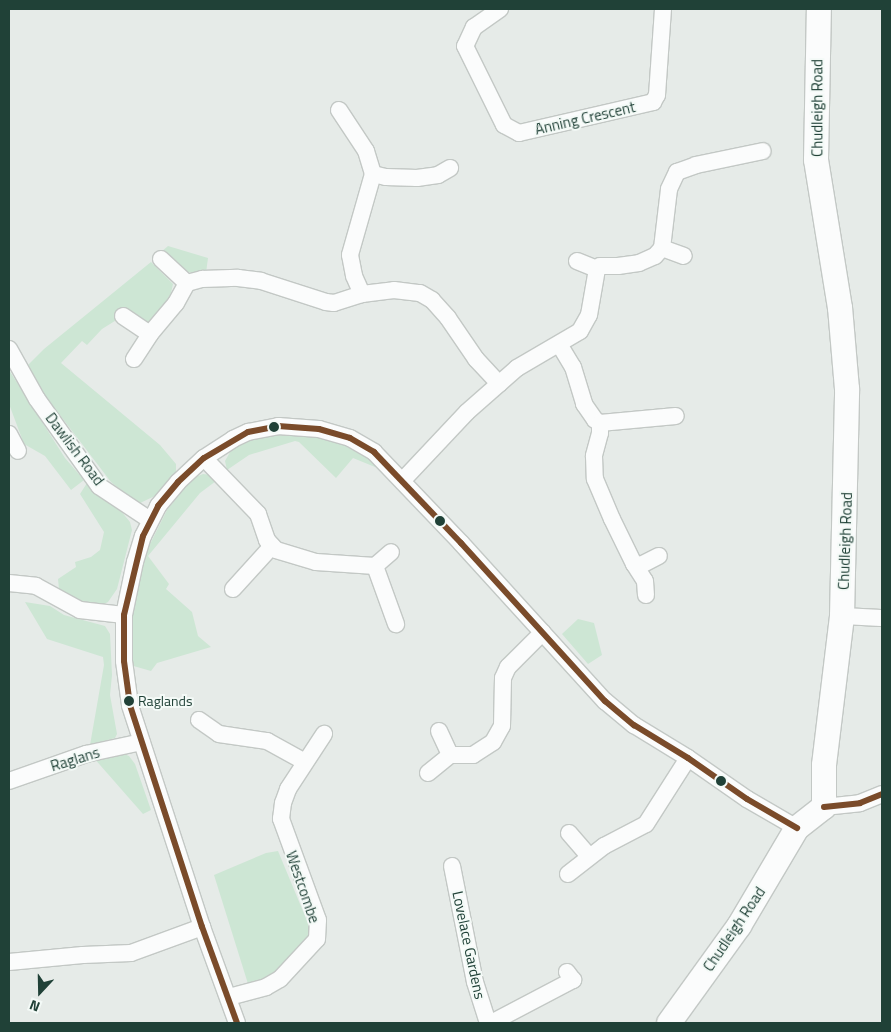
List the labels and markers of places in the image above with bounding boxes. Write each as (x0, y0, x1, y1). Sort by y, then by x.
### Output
unlabelled marker (269, 422, 279, 432)
unlabelled marker (435, 516, 445, 526)
place label: Raglands (138, 693, 193, 709)
marker: Raglands (124, 696, 134, 706)
unlabelled marker (716, 776, 726, 786)

